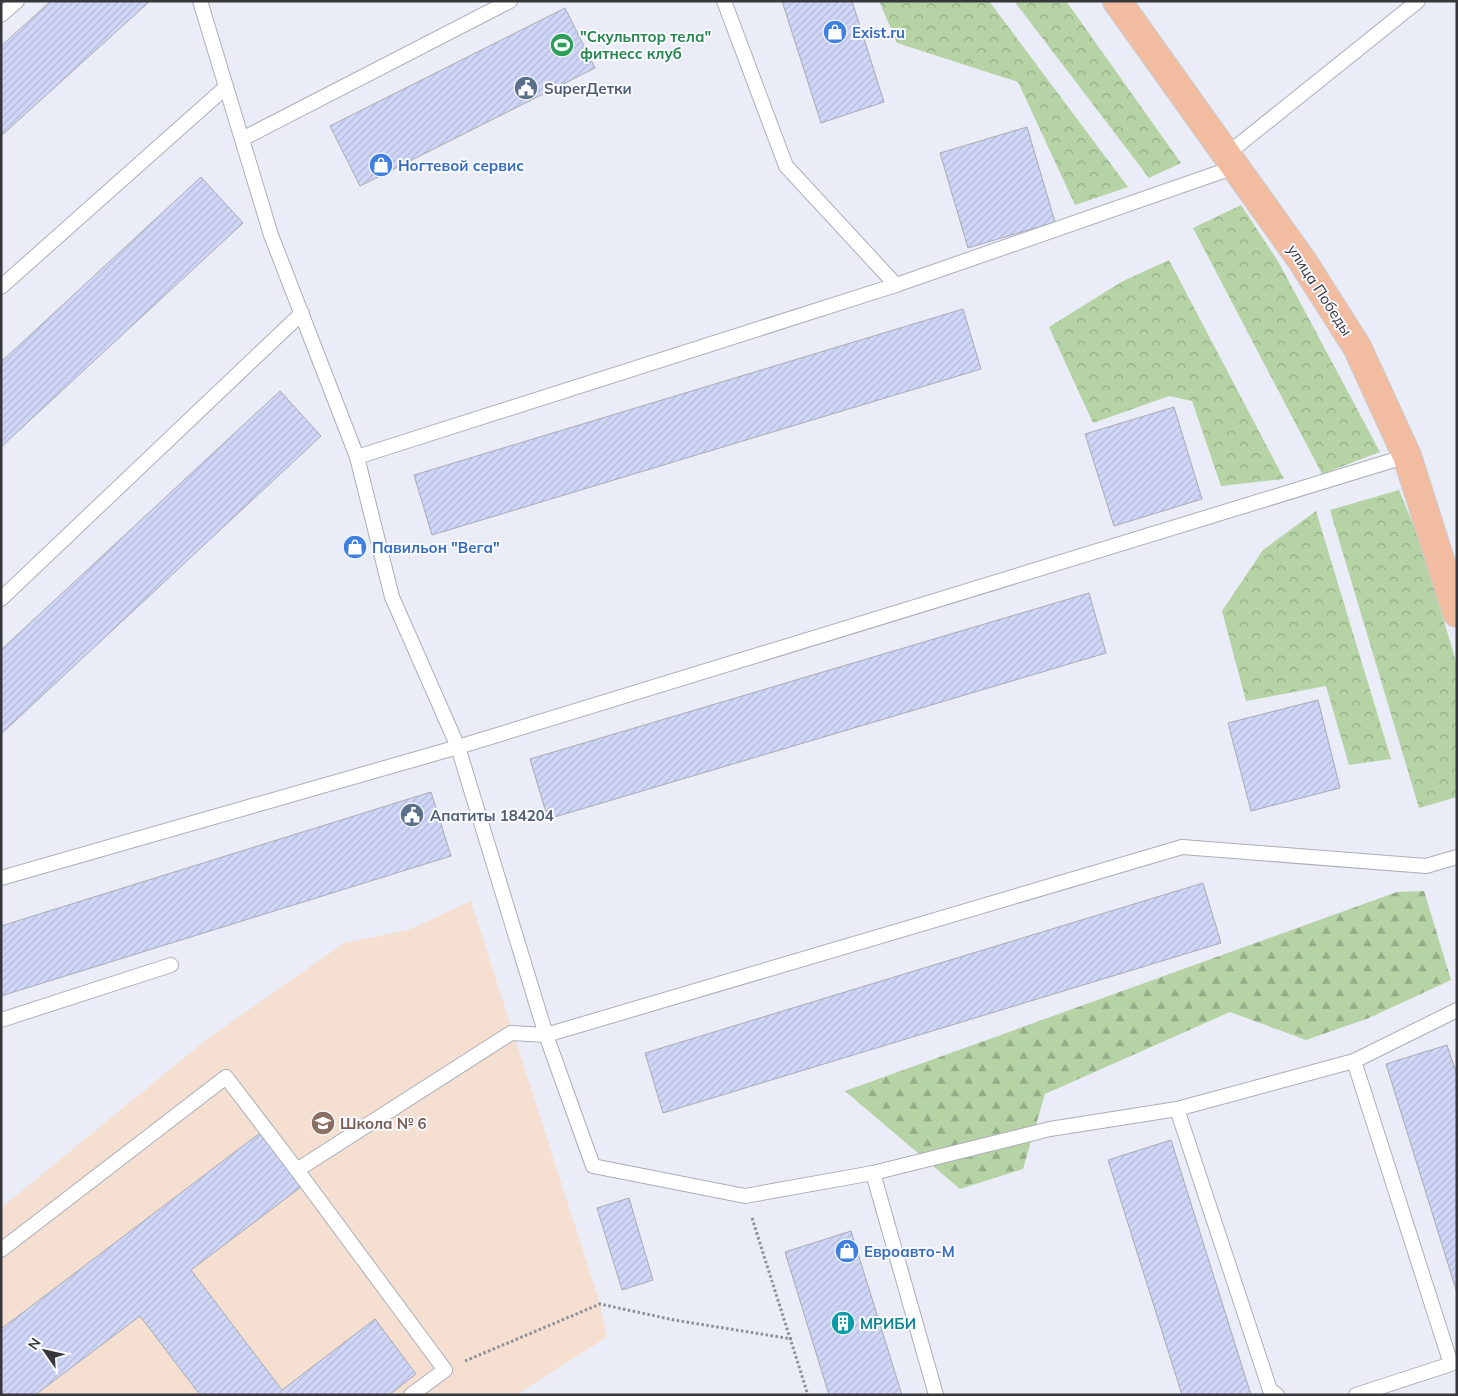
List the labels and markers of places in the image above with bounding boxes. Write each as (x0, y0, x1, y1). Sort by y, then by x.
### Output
shop icon: Exist.ru (822, 19, 848, 45)
place label: Exist.ru (852, 23, 905, 42)
place label: "Скульптор тела" фитнесс клуб (580, 27, 711, 63)
sports icon: "Скульптор тела" фитнесс клуб (549, 32, 575, 58)
public building icon: SuperДетки (513, 75, 539, 101)
place label: SuperДетки (544, 79, 632, 98)
shop icon: Ногтевой сервис (368, 152, 394, 178)
place label: Ногтевой сервис (398, 156, 524, 175)
shop icon: Павильон "Вега" (342, 534, 368, 560)
place label: Павильон "Вега" (372, 538, 500, 557)
public building icon: Апатиты 184204 (399, 802, 425, 828)
place label: Апатиты 184204 (430, 806, 554, 825)
school or university icon: Школа № 6 (310, 1110, 336, 1136)
place label: Школа № 6 (340, 1114, 427, 1133)
shop icon: Евроавто-М (834, 1238, 860, 1264)
place label: Евроавто-М (864, 1242, 955, 1261)
building icon: МРИБИ (830, 1310, 856, 1336)
place label: МРИБИ (860, 1314, 916, 1333)

